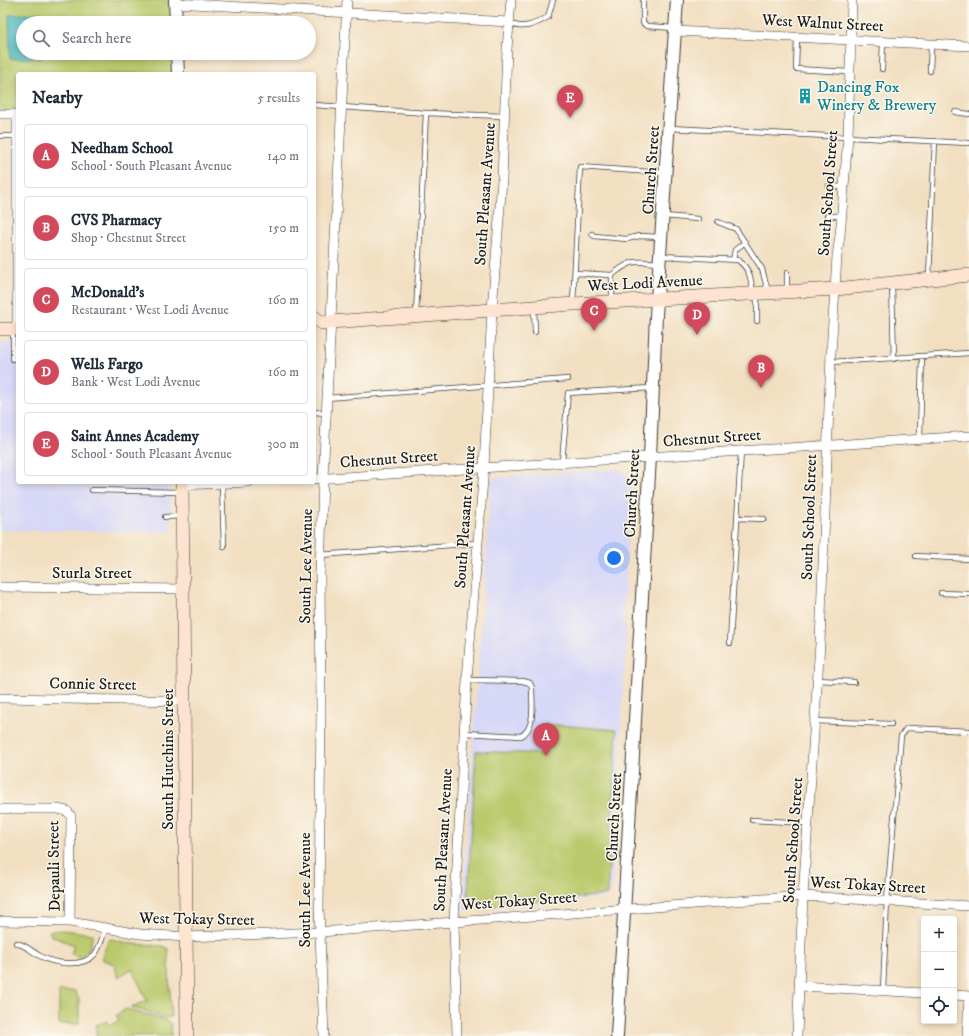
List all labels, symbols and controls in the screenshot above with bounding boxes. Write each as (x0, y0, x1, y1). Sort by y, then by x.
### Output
street label: West Walnut Street (760, 10, 885, 36)
search box (16, 16, 316, 60)
icon: search (30, 27, 52, 49)
text: Search here (62, 29, 131, 48)
place label: Dancing Fox Winery & Brewery (816, 77, 937, 115)
pin: E (557, 85, 583, 118)
text: Nearby (32, 87, 82, 109)
building icon: Dancing Fox Winery & Brewery (796, 87, 814, 105)
text: 5 results (258, 90, 300, 106)
street label: South Pleasant Avenue (470, 121, 500, 266)
street label: Church Street (638, 125, 664, 215)
street label: South School Street (814, 129, 842, 257)
text: Needham School (71, 139, 173, 158)
text: A (42, 148, 50, 164)
text: 140 m (267, 148, 299, 164)
text: School · South Pleasant Avenue (71, 158, 232, 174)
text: CVS Pharmacy (71, 211, 161, 230)
text: B (42, 220, 50, 236)
text: 150 m (268, 220, 299, 236)
text: Shop · Chestnut Street (71, 230, 186, 246)
street label: West Lodi Avenue (586, 270, 704, 296)
text: McDonald's (71, 283, 144, 302)
text: C (42, 292, 50, 308)
text: 160 m (268, 292, 299, 308)
pin: C (581, 298, 607, 331)
text: Restaurant · West Lodi Avenue (71, 302, 229, 318)
pin: D (684, 302, 710, 335)
text: Wells Fargo (71, 355, 143, 374)
pin: B (748, 355, 774, 388)
text: D (41, 364, 51, 380)
text: 160 m (268, 364, 299, 380)
text: Bank · West Lodi Avenue (71, 374, 200, 390)
street label: Chestnut Street (662, 425, 762, 451)
text: Saint Annes Academy (71, 427, 199, 446)
text: E (41, 436, 51, 452)
text: 300 m (268, 436, 299, 452)
street label: South Pleasant Avenue (450, 444, 480, 589)
text: School · South Pleasant Avenue (71, 446, 232, 462)
street label: Chestnut Street (339, 446, 439, 472)
street label: Church Street (620, 448, 644, 538)
street label: South School Street (797, 454, 821, 580)
street label: South Lee Avenue (295, 508, 317, 624)
your location (604, 548, 624, 568)
street label: Sturla Street (52, 563, 132, 583)
street label: Connie Street (49, 673, 137, 695)
street label: South Hutchins Street (158, 688, 178, 830)
pin: A (533, 723, 559, 756)
street label: South Pleasant Avenue (429, 768, 457, 912)
street label: Church Street (602, 772, 626, 862)
street label: South School Street (779, 776, 807, 904)
street label: Depauli Street (43, 820, 65, 912)
street label: South Lee Avenue (295, 832, 315, 948)
street label: West Tokay Street (809, 872, 926, 898)
street label: West Tokay Street (459, 887, 578, 915)
street label: West Tokay Street (138, 908, 255, 930)
map controls (921, 916, 957, 1024)
button: + (921, 916, 957, 952)
button: − (921, 952, 957, 988)
button: locate (921, 988, 957, 1024)

